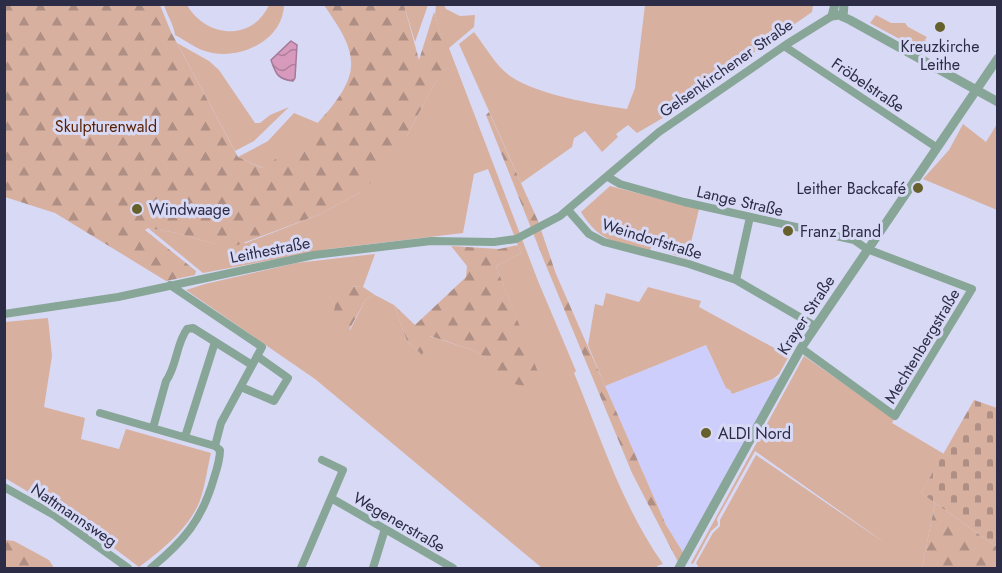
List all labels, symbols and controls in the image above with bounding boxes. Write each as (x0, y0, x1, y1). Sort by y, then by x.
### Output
street label: Gelsenkirchener Straße (655, 13, 797, 123)
marker: Kreuzkirche Leithe (933, 20, 947, 34)
place label: Kreuzkirche Leithe (900, 35, 980, 76)
street label: Fröbelstraße (827, 52, 909, 118)
park label: Skulpturenwald (55, 115, 157, 138)
place label: Leither Backcafé (796, 177, 906, 200)
street label: Lange Straße (694, 180, 786, 222)
marker: Leither Backcafé (911, 181, 925, 195)
place label: Windwaage (149, 198, 230, 221)
marker: Windwaage (130, 202, 144, 216)
street label: Weindorfstraße (599, 213, 705, 265)
place label: Franz Brand (800, 220, 881, 243)
marker: Franz Brand (781, 224, 795, 238)
street label: Leithestraße (228, 231, 312, 269)
street label: Krayer Straße (772, 271, 840, 359)
street label: Mechtenbergstraße (879, 284, 965, 408)
place label: ALDI Nord (718, 422, 791, 445)
marker: ALDI Nord (699, 426, 713, 440)
street label: Nattmannsweg (26, 478, 122, 552)
street label: Wegenerstraße (349, 486, 449, 558)

